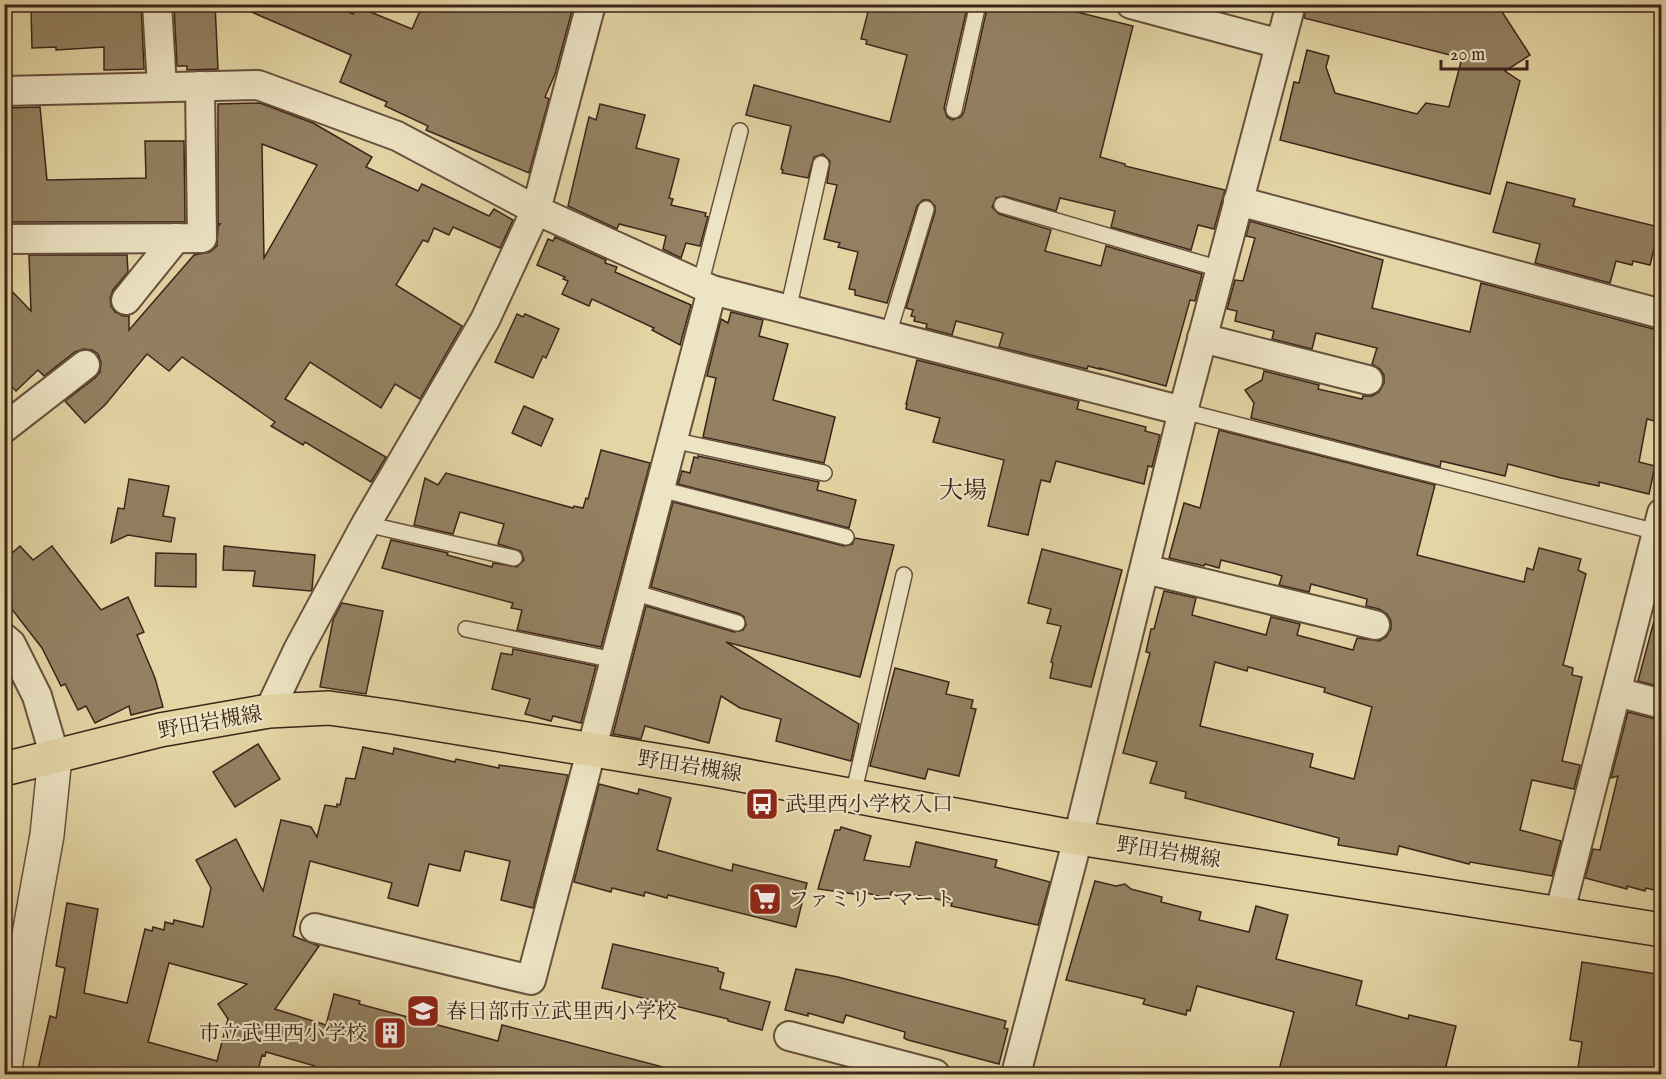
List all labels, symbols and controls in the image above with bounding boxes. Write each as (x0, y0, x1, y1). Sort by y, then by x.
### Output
scale bar (1441, 33, 1526, 71)
text: 20 m (1450, 44, 1485, 67)
district label: 大場 (939, 476, 987, 507)
street label: 野田岩槻線 (156, 701, 264, 746)
street label: 野田岩槻線 (636, 746, 744, 789)
bus stop icon: 武里西小学校入口 (744, 786, 780, 822)
place label: 武里西小学校入口 (785, 792, 953, 819)
street label: 野田岩槻線 (1115, 832, 1223, 875)
supermarket icon: ファミリーマート (747, 881, 783, 917)
place label: ファミリーマート (788, 887, 956, 914)
school or university icon: 春日部市立武里西小学校 (405, 993, 441, 1029)
place label: 春日部市立武里西小学校 (446, 999, 677, 1026)
building icon: 市立武里西小学校 (372, 1015, 408, 1051)
place label: 市立武里西小学校 (199, 1021, 367, 1048)

